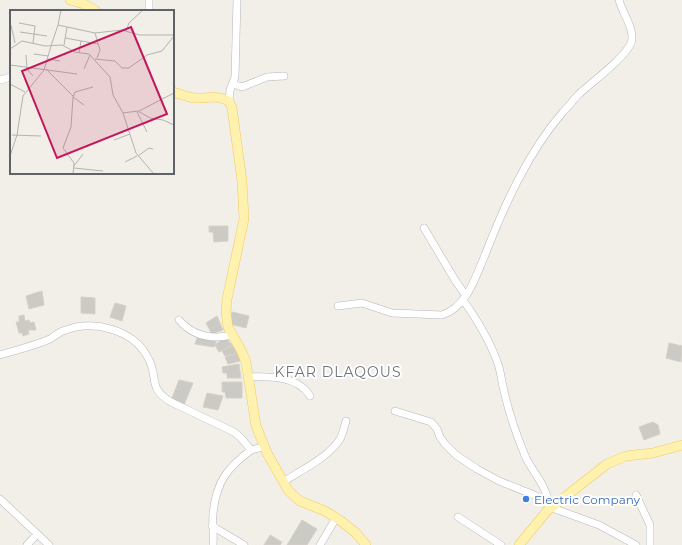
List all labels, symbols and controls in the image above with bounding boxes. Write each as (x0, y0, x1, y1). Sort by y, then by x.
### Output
inset map (10, 10, 174, 174)
district label: KFAR DLAQOUS (274, 363, 402, 381)
place label: Electric Company (534, 492, 641, 507)
marker: Electric Company (521, 494, 531, 504)

